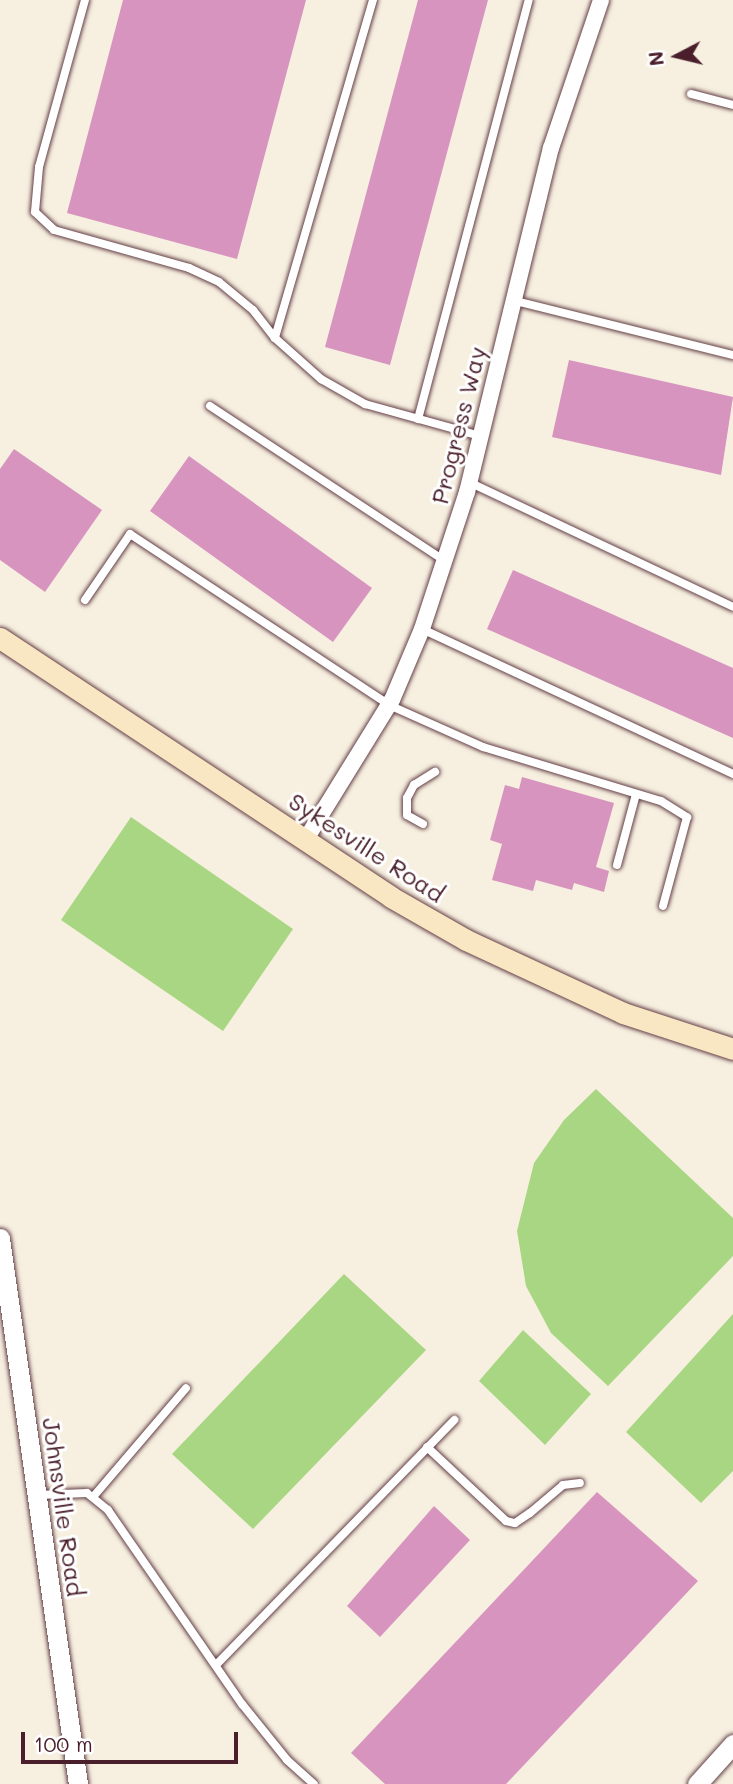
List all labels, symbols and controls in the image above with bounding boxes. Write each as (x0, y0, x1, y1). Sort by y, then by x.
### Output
north arrow (642, 21, 712, 91)
text: N (642, 50, 669, 67)
street label: Progress Way (425, 343, 491, 507)
street label: Sykesville Road (284, 786, 450, 908)
street label: Johnsville Road (37, 1416, 91, 1598)
scale bar (24, 1718, 242, 1762)
text: 100 m (34, 1730, 93, 1757)

